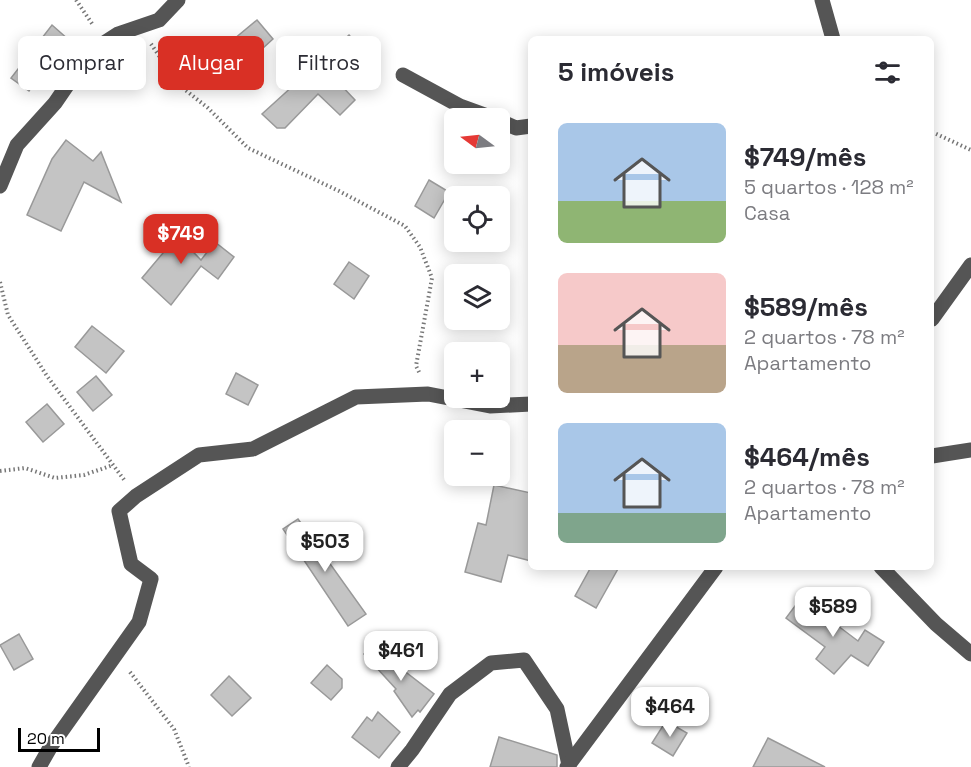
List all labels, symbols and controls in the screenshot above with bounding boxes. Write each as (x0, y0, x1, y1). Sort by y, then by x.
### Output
chip: Comprar (18, 36, 146, 90)
chip: Alugar (158, 36, 264, 90)
chip: Filtros (276, 36, 381, 90)
text: 5 imóveis (558, 55, 674, 89)
icon: filters (871, 56, 904, 89)
north arrow (444, 108, 510, 174)
map controls (444, 108, 510, 486)
text: $749/mês (744, 140, 867, 174)
icon: home (606, 147, 678, 219)
text: 5 quartos · 128 m² (744, 174, 914, 200)
button: locate (444, 186, 510, 252)
text: Casa (744, 200, 790, 226)
pin: $749 (145, 214, 217, 265)
text: $749 (157, 220, 205, 246)
button: layers (444, 264, 510, 330)
text: $589/mês (744, 290, 868, 324)
icon: home (606, 297, 678, 369)
text: 2 quartos · 78 m² (744, 324, 904, 350)
button: + (444, 342, 510, 408)
text: Apartamento (744, 350, 871, 376)
button: − (444, 420, 510, 486)
text: $464/mês (744, 440, 870, 474)
icon: home (606, 447, 678, 519)
text: 2 quartos · 78 m² (744, 474, 904, 500)
text: Apartamento (744, 500, 871, 526)
pin: $503 (289, 522, 361, 573)
text: $503 (300, 528, 350, 554)
pin: $589 (797, 587, 869, 638)
text: $589 (809, 593, 857, 619)
pin: $461 (365, 631, 437, 682)
text: $461 (378, 637, 424, 663)
pin: $464 (634, 687, 706, 738)
text: $464 (645, 693, 695, 719)
scale bar (18, 725, 100, 752)
text: 20 m (27, 728, 65, 749)

